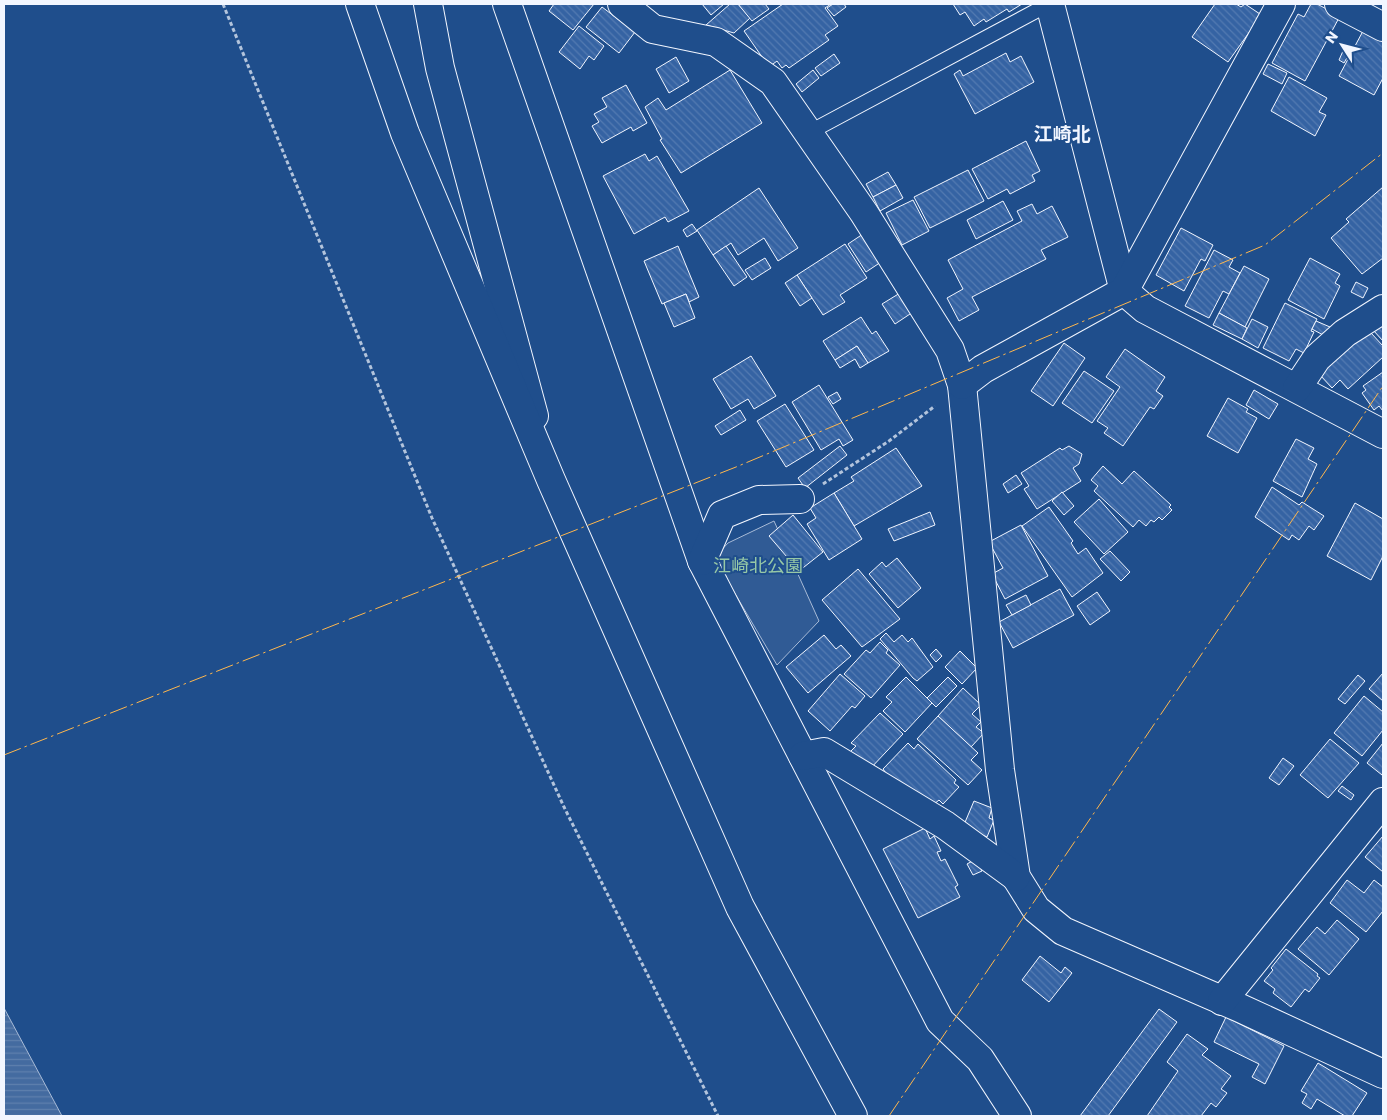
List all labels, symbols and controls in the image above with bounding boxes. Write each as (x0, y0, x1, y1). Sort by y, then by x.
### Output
north arrow (1317, 20, 1367, 70)
text: N (1320, 27, 1343, 47)
district label: 江崎北 (1033, 121, 1091, 148)
park label: 江崎北公園 (713, 553, 803, 578)

